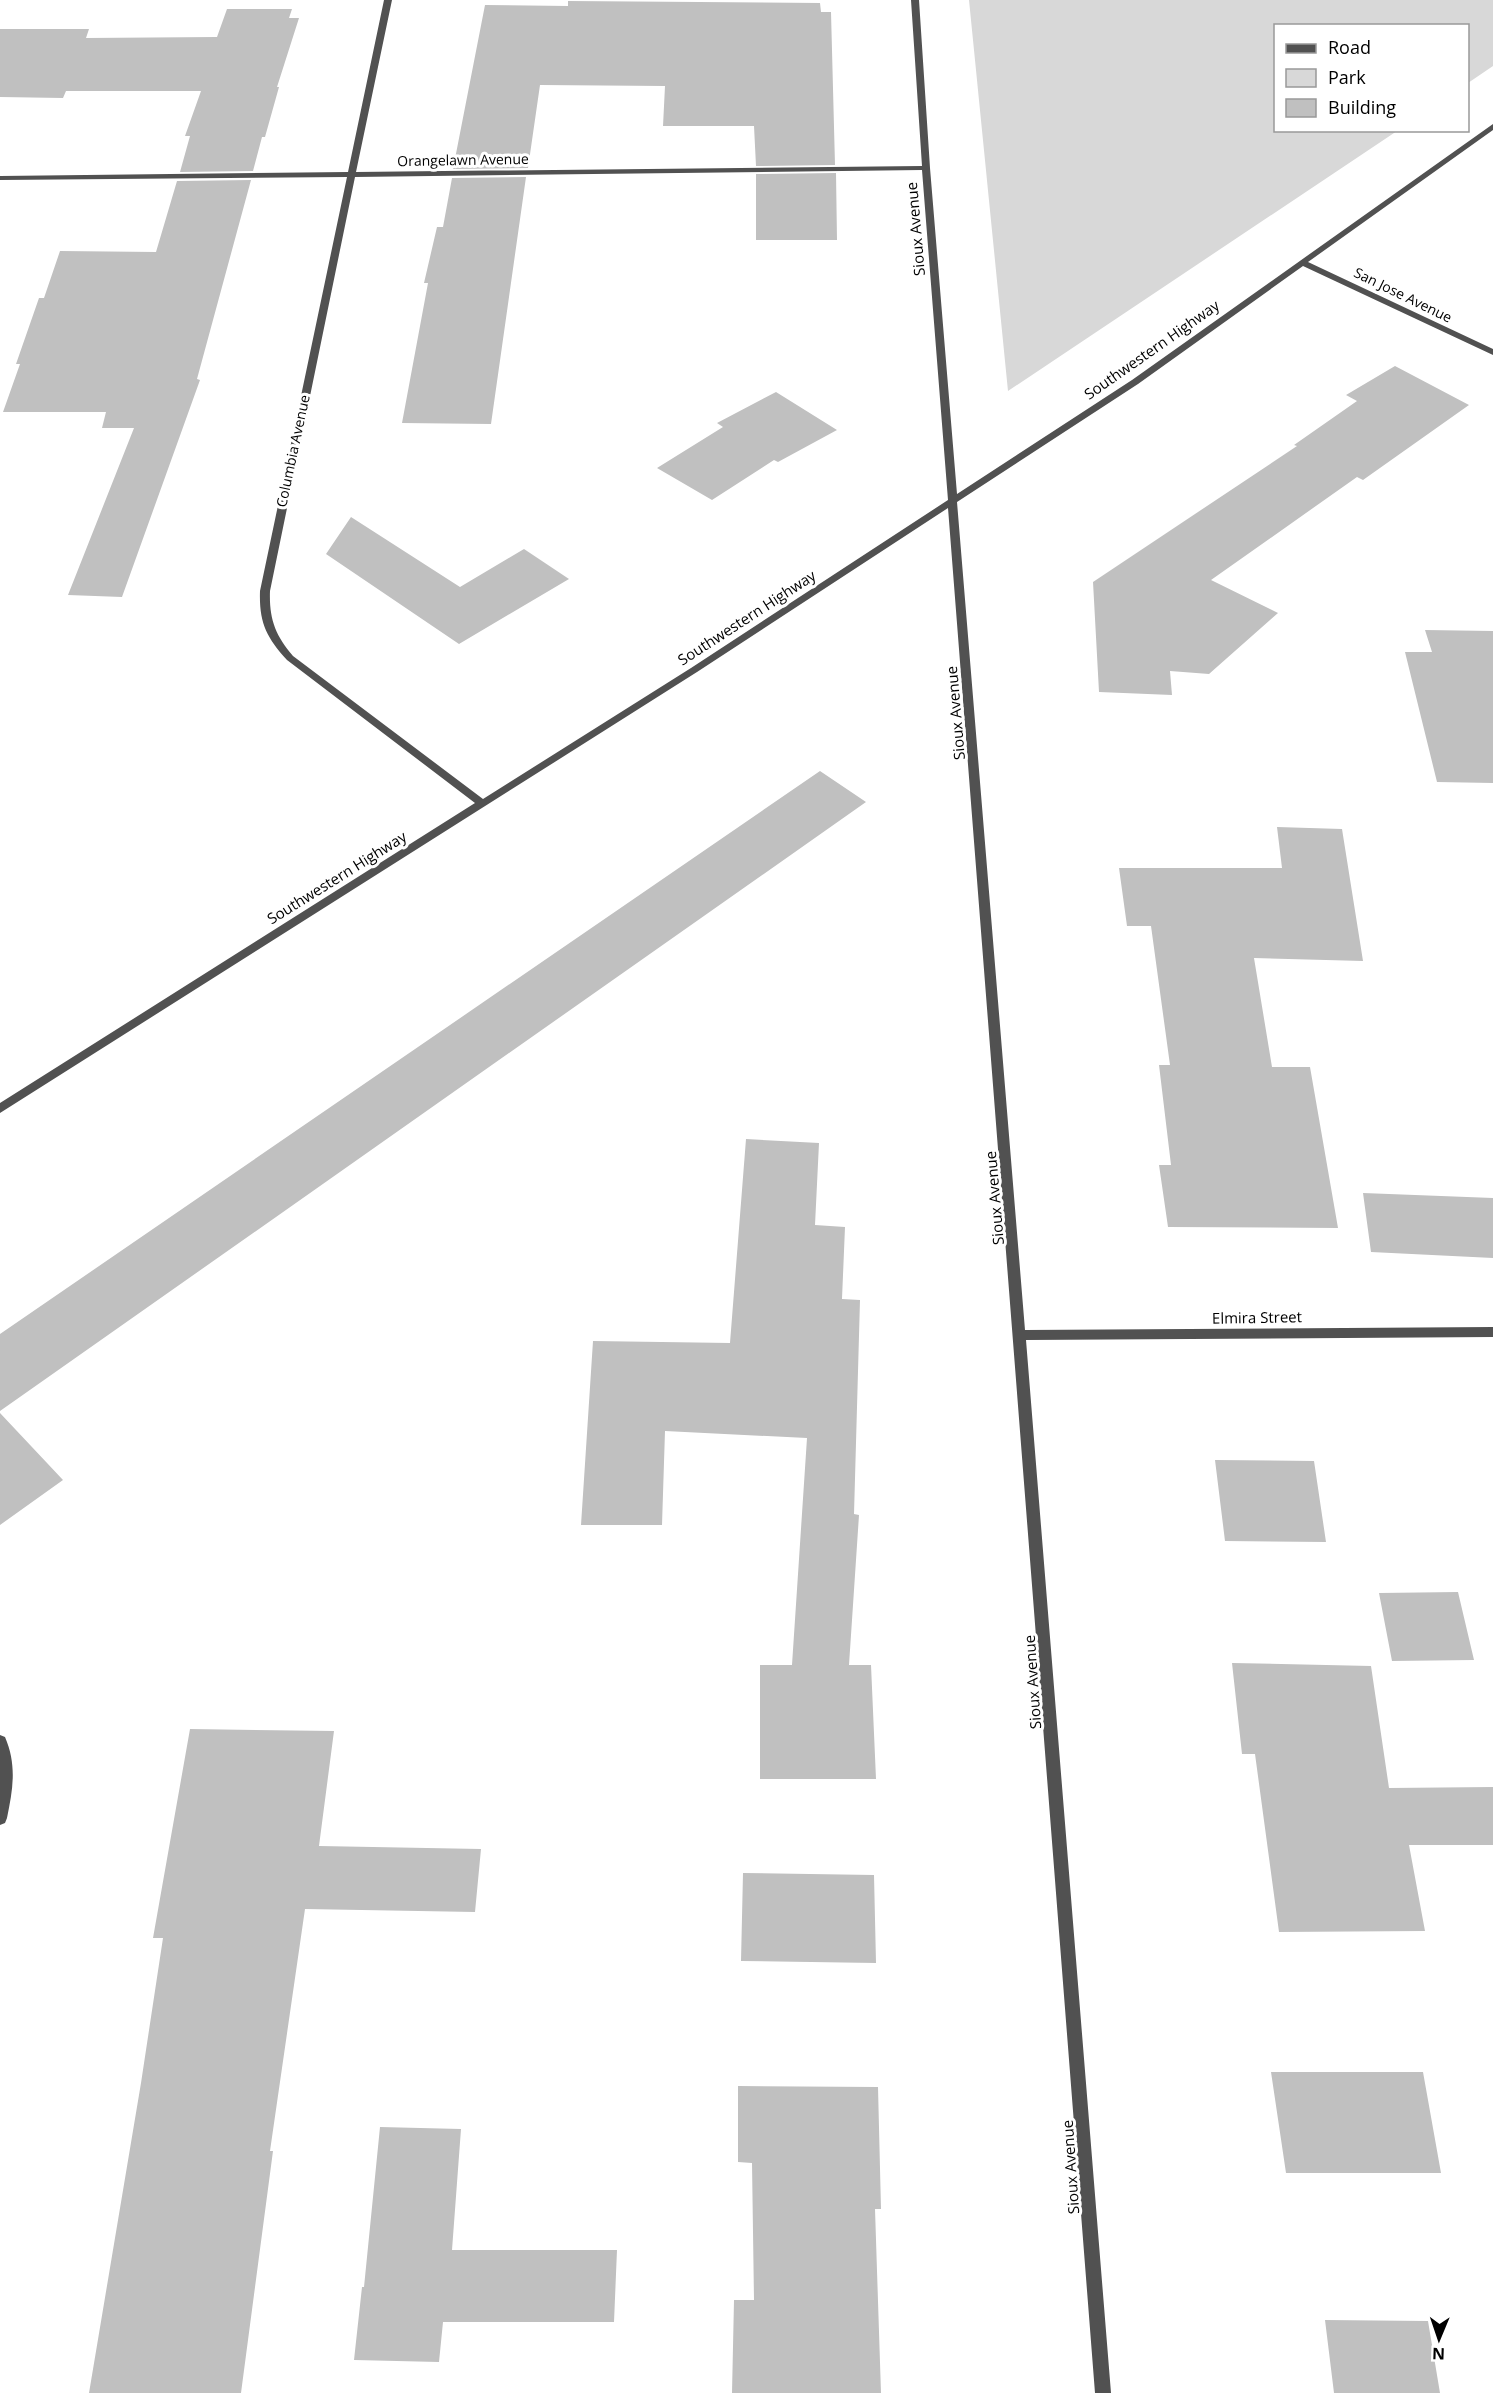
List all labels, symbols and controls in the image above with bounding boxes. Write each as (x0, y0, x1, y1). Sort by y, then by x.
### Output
legend (1274, 24, 1469, 132)
text: Road (1328, 35, 1371, 59)
text: Park (1328, 65, 1366, 89)
text: Building (1328, 95, 1396, 119)
street label: Orangelawn Avenue (397, 149, 529, 170)
street label: Sioux Avenue (901, 181, 929, 277)
street label: San Jose Avenue (1351, 263, 1455, 327)
street label: Southwestern Highway (1080, 295, 1223, 404)
street label: Columbia Avenue (271, 393, 314, 509)
street label: Southwestern Highway (674, 565, 820, 669)
street label: Sioux Avenue (941, 665, 969, 761)
street label: Southwestern Highway (263, 826, 410, 928)
street label: Sioux Avenue (980, 1150, 1008, 1246)
street label: Elmira Street (1212, 1306, 1302, 1328)
street label: Sioux Avenue (1019, 1634, 1045, 1730)
street label: Sioux Avenue (1057, 2119, 1083, 2215)
north arrow (1409, 2309, 1469, 2369)
text: N (1432, 2343, 1445, 2365)

